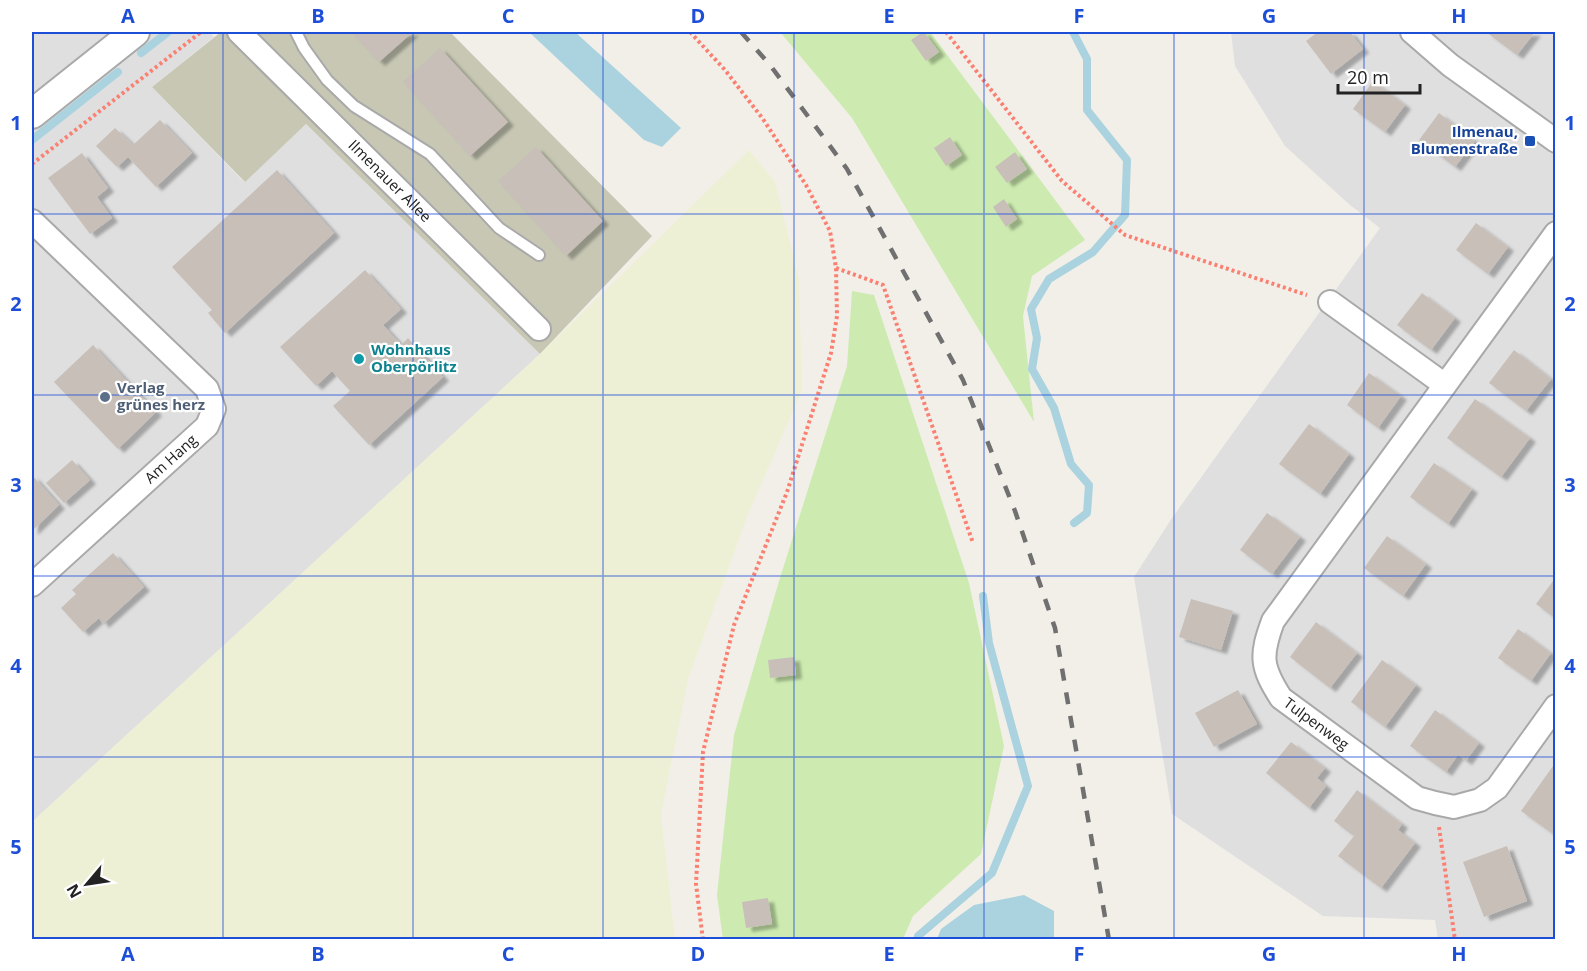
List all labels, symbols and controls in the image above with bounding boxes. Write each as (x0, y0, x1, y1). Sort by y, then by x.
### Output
text: A (121, 2, 135, 29)
text: B (311, 2, 325, 29)
text: C (502, 2, 515, 29)
text: D (691, 2, 705, 29)
text: E (883, 2, 895, 29)
text: F (1074, 2, 1084, 29)
text: G (1262, 2, 1276, 29)
text: H (1451, 2, 1467, 29)
scale bar (1338, 57, 1420, 95)
text: 20 m (1347, 65, 1389, 89)
text: 1 (10, 109, 22, 136)
text: 1 (1564, 109, 1576, 136)
place label: Ilmenau, Blumenstraße (1411, 121, 1518, 158)
marker: Ilmenau, Blumenstraße (1523, 134, 1537, 148)
street label: Ilmenauer Allee (344, 135, 436, 226)
text: 2 (10, 290, 22, 317)
text: 2 (1564, 290, 1576, 317)
place label: Wohnhaus Oberpörlitz (371, 339, 457, 376)
marker: Wohnhaus Oberpörlitz (352, 352, 366, 366)
place label: Verlag grünes herz (117, 377, 205, 414)
marker: Verlag grünes herz (98, 390, 112, 404)
street label: Am Hang (140, 429, 201, 487)
text: 3 (10, 471, 22, 498)
text: 3 (1564, 471, 1576, 498)
text: 4 (10, 652, 22, 679)
text: 4 (1564, 652, 1576, 679)
street label: Tulpenweg (1280, 692, 1353, 754)
text: 5 (10, 833, 22, 860)
text: 5 (1564, 833, 1576, 860)
north arrow (57, 854, 117, 914)
text: N (61, 880, 87, 902)
text: A (121, 940, 135, 967)
text: B (311, 940, 325, 967)
text: C (502, 940, 515, 967)
text: D (691, 940, 705, 967)
text: E (883, 940, 895, 967)
text: F (1074, 940, 1084, 967)
text: G (1262, 940, 1276, 967)
text: H (1451, 940, 1467, 967)

